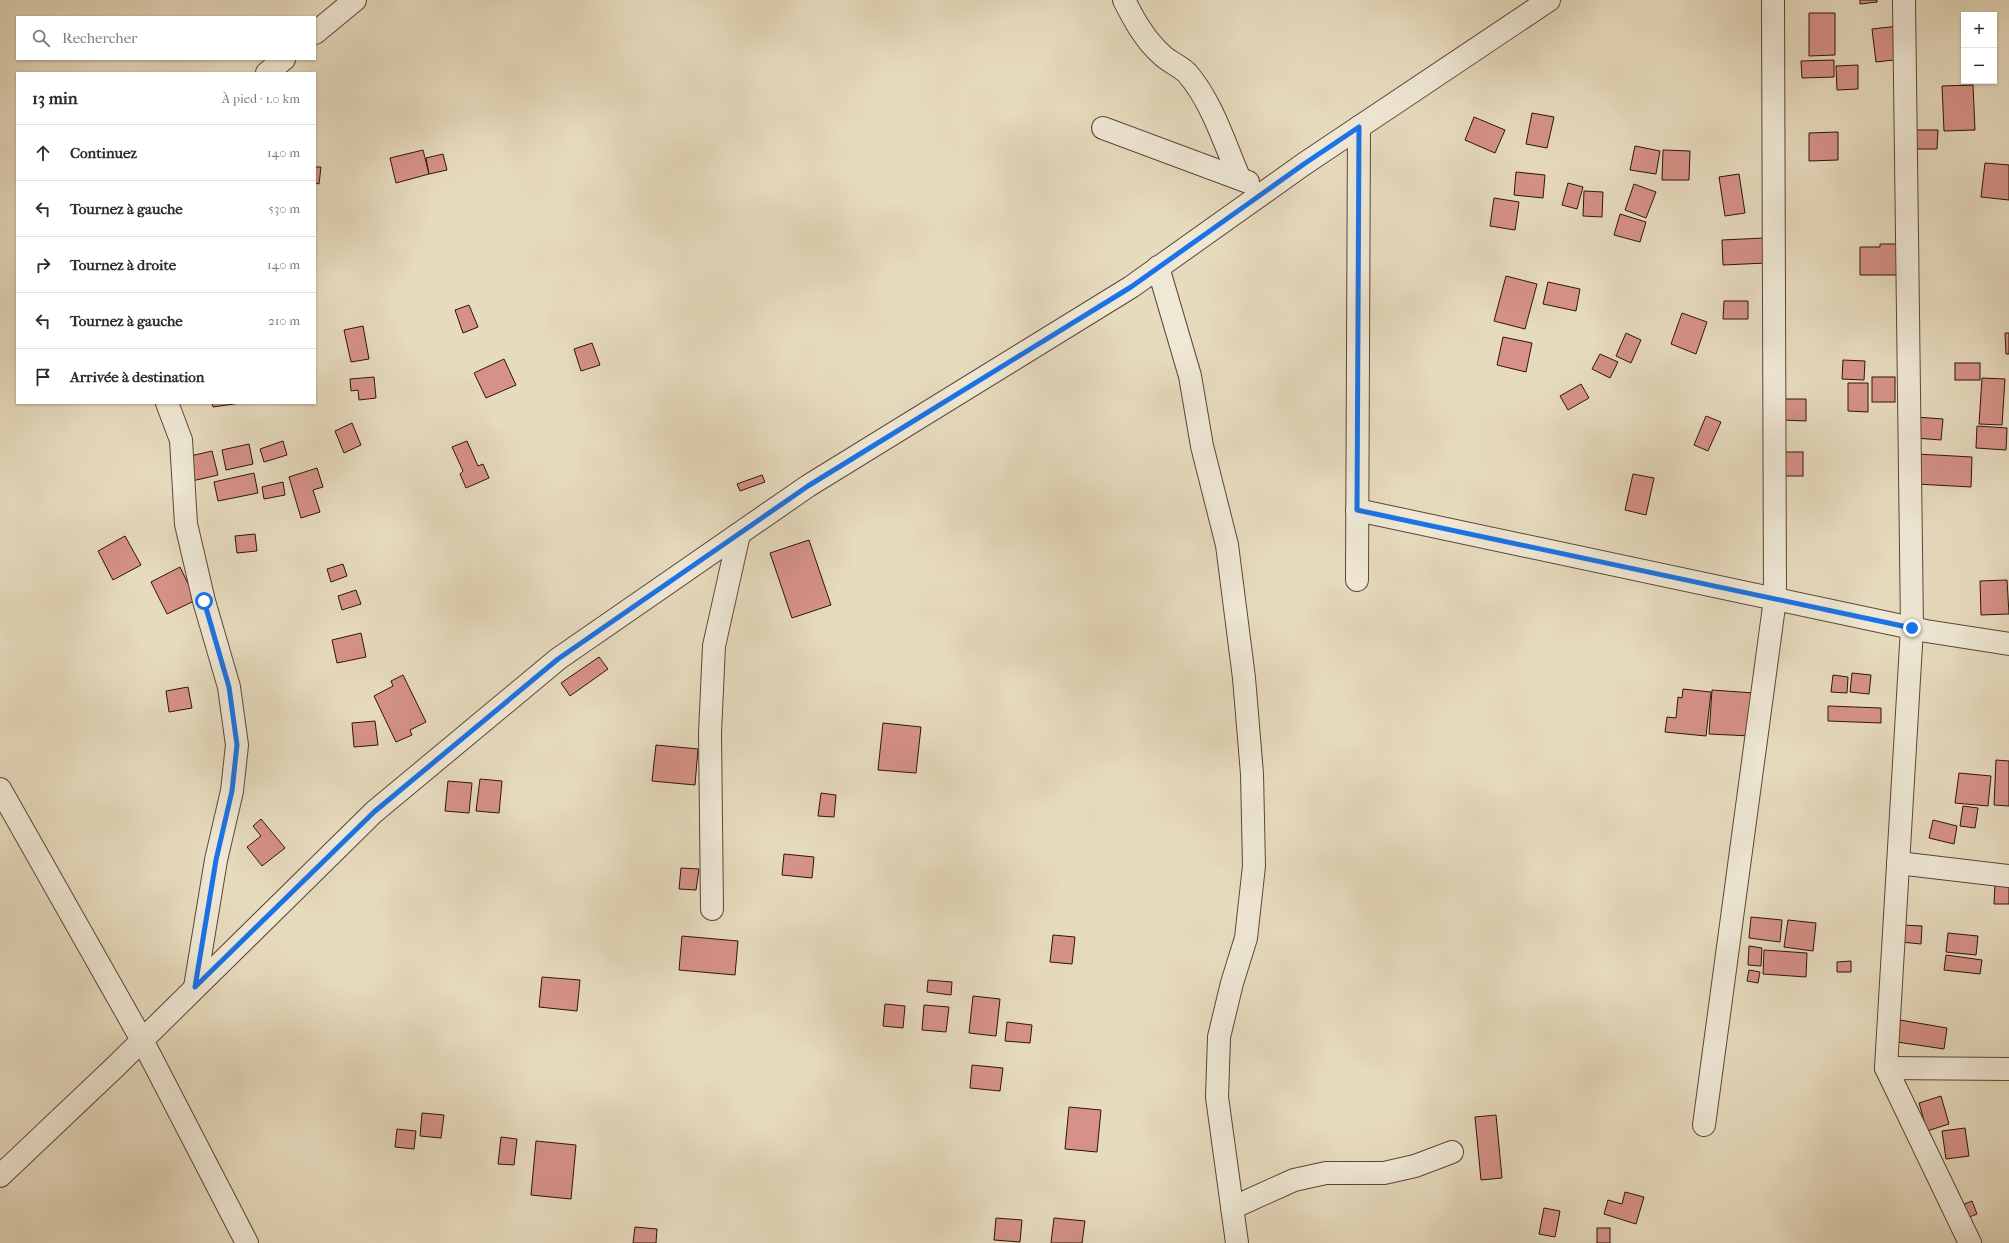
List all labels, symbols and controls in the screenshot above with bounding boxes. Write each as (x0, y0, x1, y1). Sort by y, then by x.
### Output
map controls (1961, 12, 1997, 84)
button: + (1961, 12, 1997, 48)
search box (16, 16, 316, 60)
icon: search (30, 27, 52, 49)
text: Rechercher (62, 29, 137, 47)
button: − (1961, 48, 1997, 84)
text: 13 min (32, 88, 78, 108)
text: À pied · 1.0 km (222, 91, 300, 106)
icon: ahead (32, 142, 54, 164)
text: Continuez (70, 144, 137, 162)
text: 140 m (267, 145, 300, 160)
icon: left (32, 198, 54, 220)
text: Tournez à gauche (70, 200, 183, 218)
text: 530 m (268, 201, 300, 216)
icon: right (32, 254, 54, 276)
text: Tournez à droite (70, 256, 176, 274)
text: 140 m (267, 257, 300, 272)
icon: left (32, 310, 54, 332)
text: Tournez à gauche (70, 312, 183, 330)
text: 210 m (268, 313, 300, 328)
icon: arrive (32, 366, 54, 388)
text: Arrivée à destination (70, 368, 205, 386)
route start (195, 592, 213, 610)
route end (1903, 619, 1921, 637)

